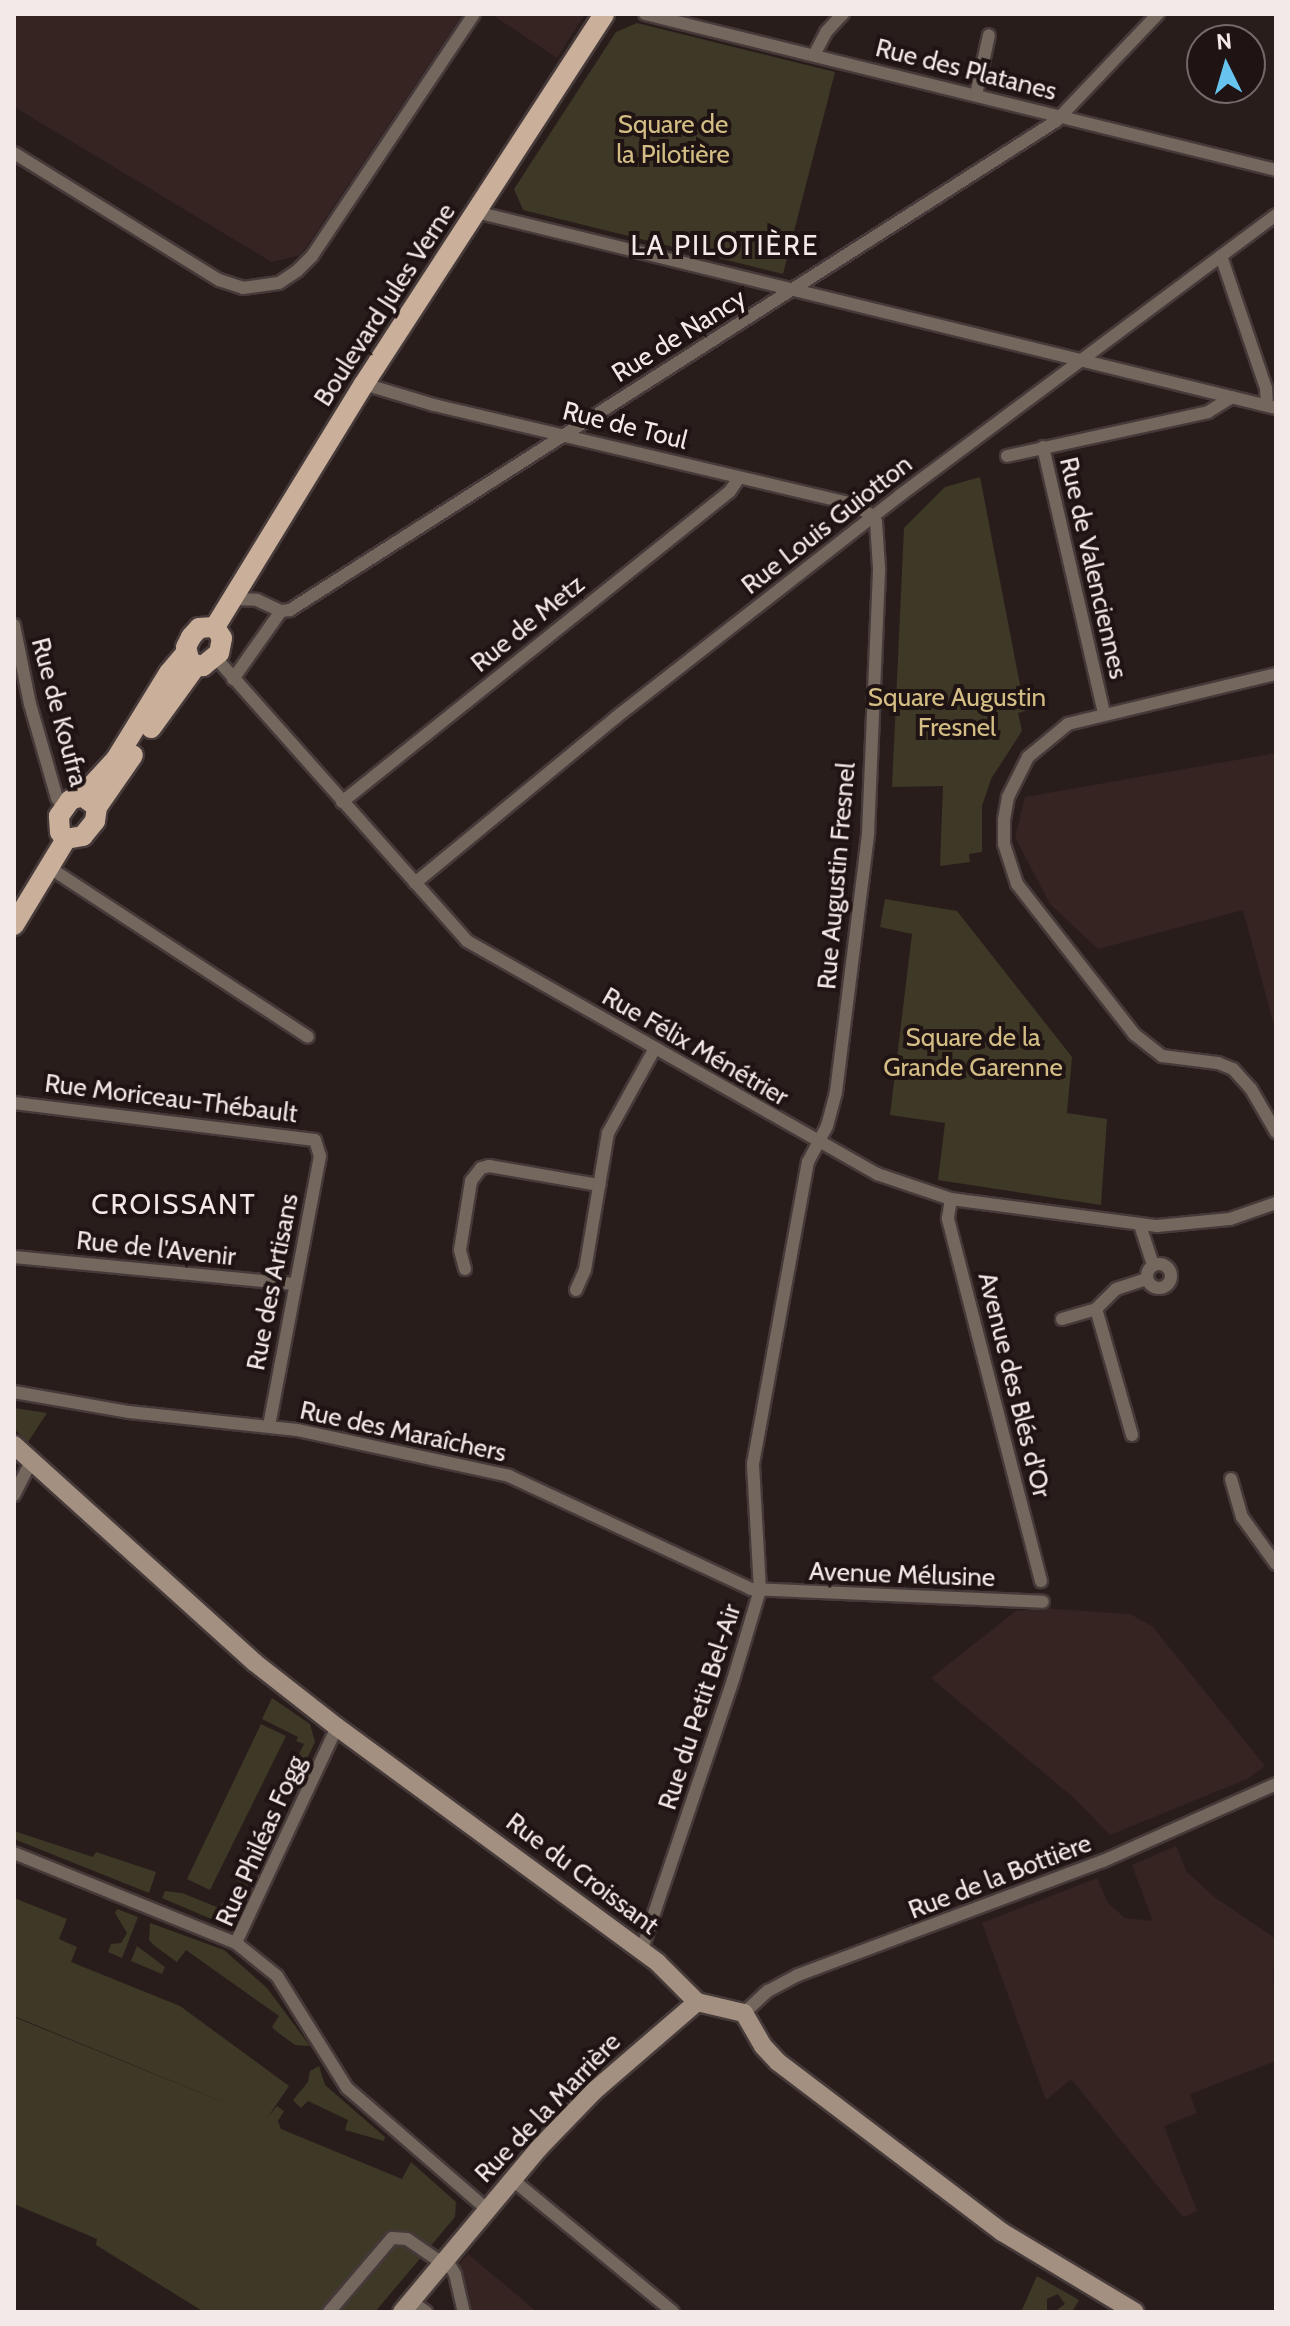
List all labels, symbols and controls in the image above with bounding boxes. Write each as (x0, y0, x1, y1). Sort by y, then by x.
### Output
north arrow (1186, 24, 1266, 104)
text: N (1215, 27, 1233, 56)
street label: Rue des Platanes (872, 32, 1060, 108)
park label: Square de la Pilotière (616, 109, 730, 170)
street label: Boulevard Jules Verne (308, 198, 462, 412)
district label: LA PILOTIÈRE (631, 228, 819, 262)
street label: Rue de Nancy (606, 283, 752, 389)
street label: Rue de Toul (559, 395, 691, 457)
street label: Rue Louis Guiotton (736, 449, 918, 601)
street label: Rue de Valenciennes (1052, 454, 1134, 682)
street label: Rue de Metz (465, 569, 591, 679)
street label: Rue de Koufra (24, 634, 94, 790)
park label: Square Augustin Fresnel (868, 682, 1046, 744)
street label: Rue Augustin Fresnel (812, 761, 862, 991)
street label: Rue Félix Ménétrier (596, 981, 794, 1113)
park label: Square de la Grande Garenne (883, 1022, 1063, 1084)
street label: Rue Moriceau-Thébault (43, 1068, 299, 1130)
district label: CROISSANT (91, 1187, 257, 1221)
street label: Rue des Artisans (241, 1191, 305, 1373)
street label: Rue de l'Avenir (75, 1225, 237, 1273)
street label: Avenue des Blés d'Or (971, 1269, 1057, 1501)
street label: Rue des Maraîchers (297, 1395, 509, 1469)
street label: Avenue Mélusine (808, 1556, 996, 1594)
street label: Rue du Petit Bel-Air (652, 1600, 748, 1814)
street label: Rue Philéas Fogg (209, 1751, 313, 1931)
street label: Rue du Croissant (500, 1807, 664, 1941)
street label: Rue de la Bottière (904, 1828, 1096, 1926)
street label: Rue de la Marrière (469, 2027, 627, 2189)

